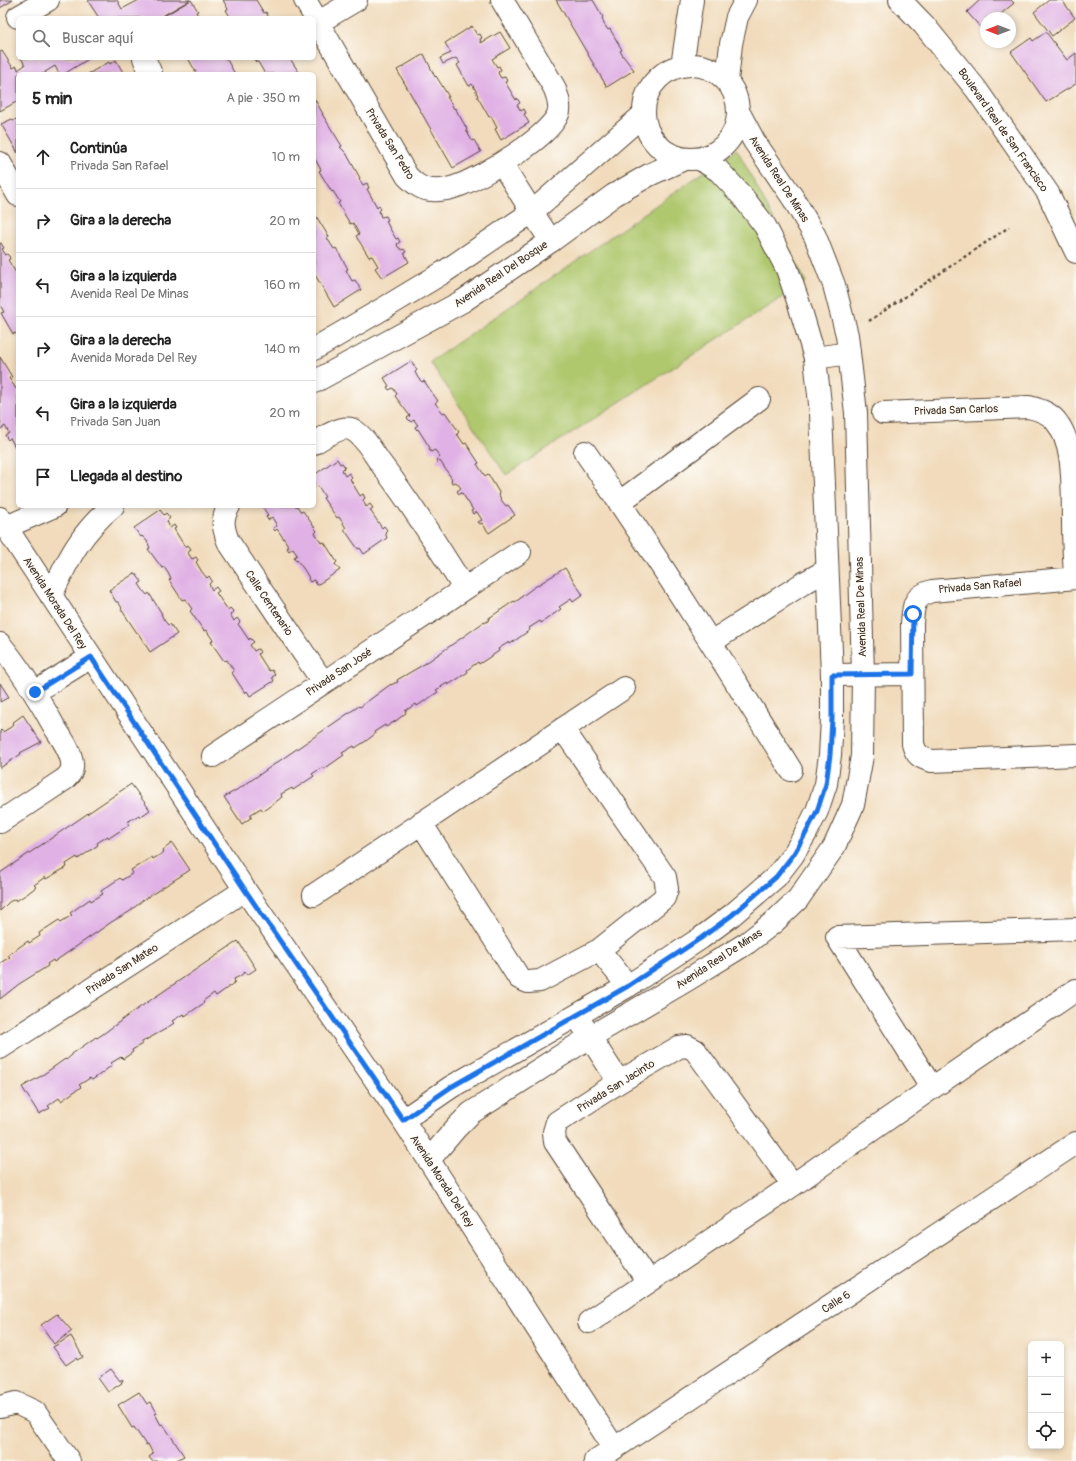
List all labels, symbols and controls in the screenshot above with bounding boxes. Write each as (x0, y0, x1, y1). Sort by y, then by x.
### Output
north arrow (980, 12, 1016, 48)
search box (16, 16, 316, 60)
icon: search (30, 27, 52, 49)
text: Buscar aquí (62, 29, 134, 48)
street label: Boulevard Real de San Francisco (955, 66, 1051, 194)
text: 5 min (32, 88, 72, 109)
text: A pie · 350 m (226, 90, 300, 106)
street label: Privada San Pedro (363, 106, 417, 182)
street label: Avenida Real De Minas (746, 133, 812, 225)
text: Continúa (70, 139, 127, 158)
icon: ahead (32, 146, 54, 168)
text: 10 m (272, 149, 300, 165)
text: Privada San Rafael (70, 158, 169, 174)
icon: right (32, 210, 54, 232)
text: Gira a la derecha (70, 211, 171, 230)
text: 20 m (269, 213, 300, 229)
street label: Avenida Real Del Bosque (452, 238, 551, 310)
text: Gira a la izquierda (70, 267, 177, 286)
icon: left (32, 274, 54, 296)
text: 160 m (264, 277, 300, 293)
text: Avenida Real De Minas (70, 286, 189, 302)
text: Gira a la derecha (70, 331, 171, 350)
icon: right (32, 338, 54, 360)
text: 140 m (264, 341, 300, 357)
text: Avenida Morada Del Rey (70, 350, 197, 366)
text: Gira a la izquierda (70, 395, 177, 414)
icon: left (32, 402, 54, 424)
street label: Privada San Carlos (914, 402, 998, 418)
text: 20 m (269, 405, 300, 421)
text: Privada San Juan (70, 414, 161, 430)
icon: arrive (32, 466, 54, 488)
text: Llegada al destino (70, 467, 182, 486)
street label: Avenida Morada Del Rey (20, 554, 90, 652)
street label: Avenida Real De Minas (853, 557, 869, 657)
street label: Calle Centenario (242, 568, 296, 638)
street label: Privada San Rafael (938, 576, 1022, 596)
route start (904, 605, 922, 623)
street label: Privada San José (304, 645, 375, 699)
route end (26, 683, 44, 701)
street label: Avenida Real De Minas (673, 926, 765, 992)
street label: Privada San Mateo (84, 941, 161, 997)
street label: Privada San Jacinto (575, 1057, 657, 1115)
street label: Avenida Morada Del Rey (407, 1132, 477, 1230)
street label: Calle 6 (819, 1288, 853, 1316)
map controls (1028, 1341, 1064, 1449)
button: + (1028, 1341, 1064, 1377)
button: − (1028, 1377, 1064, 1413)
button: locate (1028, 1413, 1064, 1449)

